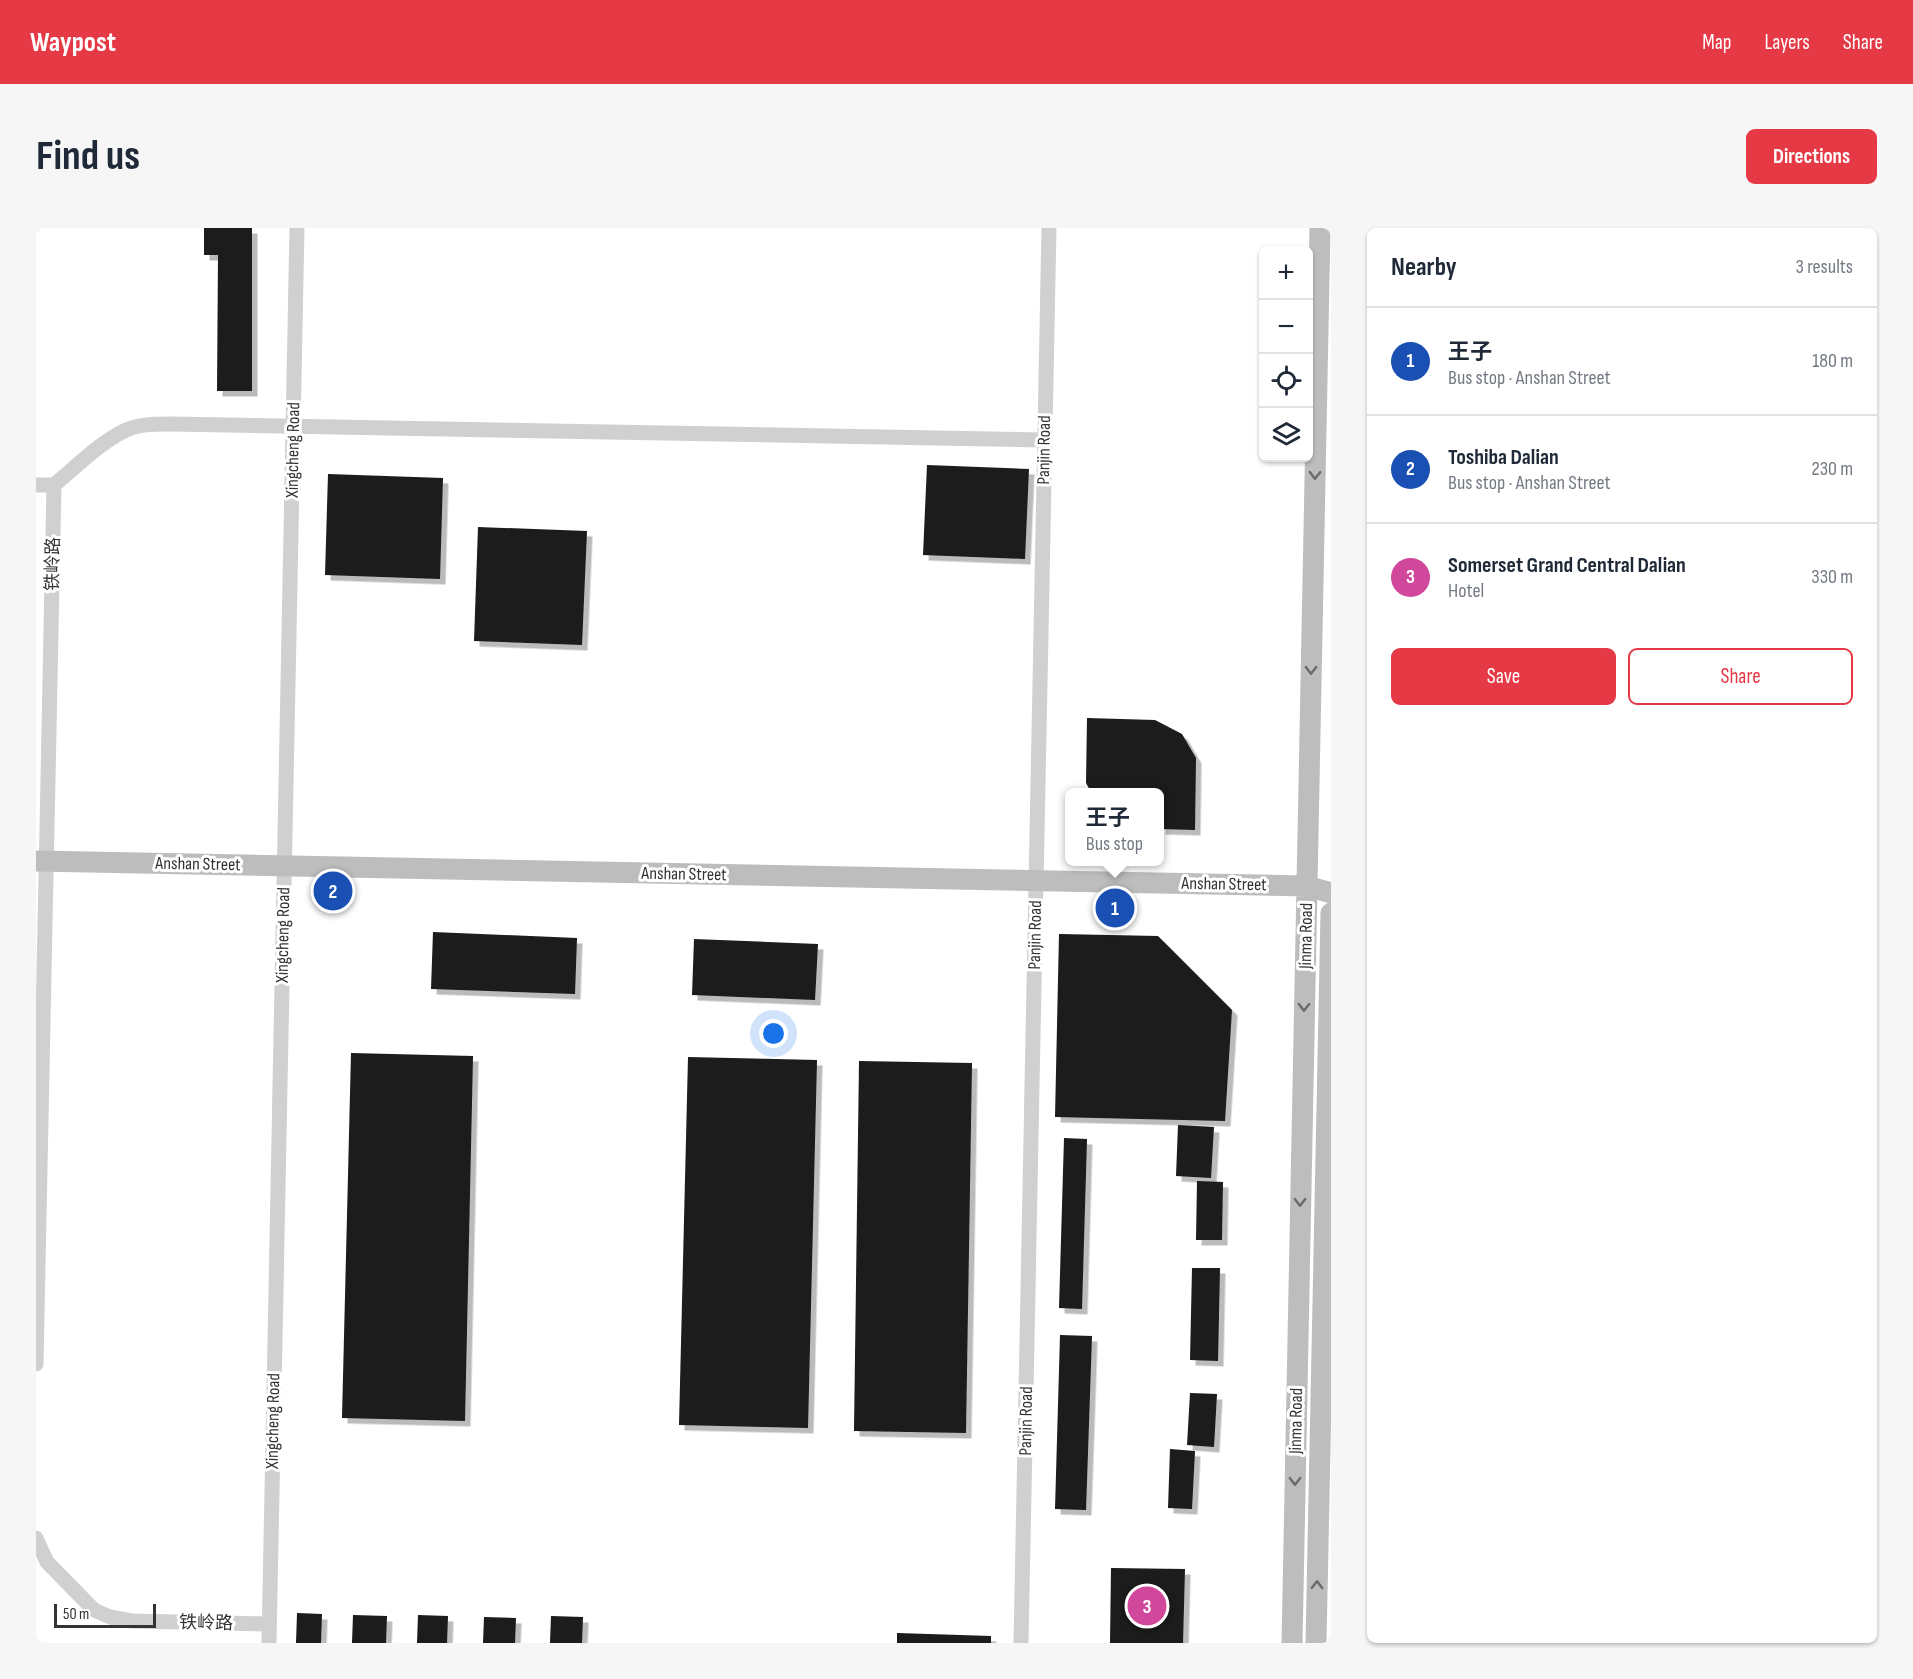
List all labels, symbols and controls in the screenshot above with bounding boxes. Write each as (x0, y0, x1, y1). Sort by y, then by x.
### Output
text: Waypost (30, 26, 116, 59)
text: Map (1702, 30, 1731, 55)
text: Layers (1764, 30, 1810, 55)
text: Share (1843, 30, 1883, 55)
button: Directions (1746, 129, 1877, 184)
text: Find us (36, 131, 140, 182)
map controls (1259, 246, 1313, 462)
button: + (1259, 246, 1313, 300)
text: Nearby (1391, 252, 1457, 283)
text: 3 results (1796, 255, 1853, 279)
button: − (1259, 300, 1313, 354)
text: 王子 (1448, 339, 1492, 366)
text: 1 (1407, 349, 1414, 373)
text: 180 m (1812, 349, 1853, 373)
button: locate (1259, 354, 1313, 408)
text: Bus stop · Anshan Street (1448, 366, 1611, 390)
street label: Xingcheng Road (282, 402, 304, 499)
button: layers (1259, 408, 1313, 462)
street label: Panjin Road (1033, 415, 1055, 485)
text: Toshiba Dalian (1448, 444, 1559, 471)
text: 2 (1406, 457, 1415, 481)
text: 230 m (1811, 457, 1853, 481)
one-way arrow (1309, 471, 1321, 480)
text: Bus stop · Anshan Street (1448, 471, 1611, 495)
street label: 铁岭路 (42, 537, 64, 591)
text: Somerset Grand Central Dalian (1448, 552, 1686, 579)
text: 3 (1406, 565, 1415, 589)
text: 330 m (1811, 565, 1853, 589)
text: Hotel (1448, 579, 1484, 603)
button: Save (1391, 648, 1616, 705)
button: Share (1628, 648, 1853, 705)
one-way arrow (1305, 666, 1317, 675)
popup (1065, 788, 1164, 866)
text: 王子 (1086, 805, 1130, 832)
text: Bus stop (1086, 832, 1143, 856)
street label: Anshan Street (154, 853, 241, 875)
street label: Anshan Street (640, 863, 727, 885)
pin: 2 (314, 868, 352, 914)
street label: Anshan Street (1180, 873, 1267, 895)
pin: 1 (1096, 886, 1134, 930)
street label: Xingcheng Road (272, 887, 294, 984)
street label: Panjin Road (1024, 900, 1046, 970)
street label: Jinma Road (1295, 903, 1317, 970)
one-way arrow (1298, 1003, 1311, 1012)
your location (759, 1019, 788, 1048)
one-way arrow (1294, 1198, 1307, 1207)
street label: Xingcheng Road (262, 1373, 284, 1470)
street label: Panjin Road (1015, 1386, 1037, 1456)
street label: Jinma Road (1285, 1388, 1307, 1455)
one-way arrow (1289, 1477, 1301, 1486)
one-way arrow (1311, 1580, 1324, 1589)
pin: 3 (1128, 1584, 1166, 1628)
scale bar (54, 1601, 156, 1628)
text: 50 m (63, 1605, 89, 1624)
street label: 铁岭路 (179, 1612, 233, 1634)

